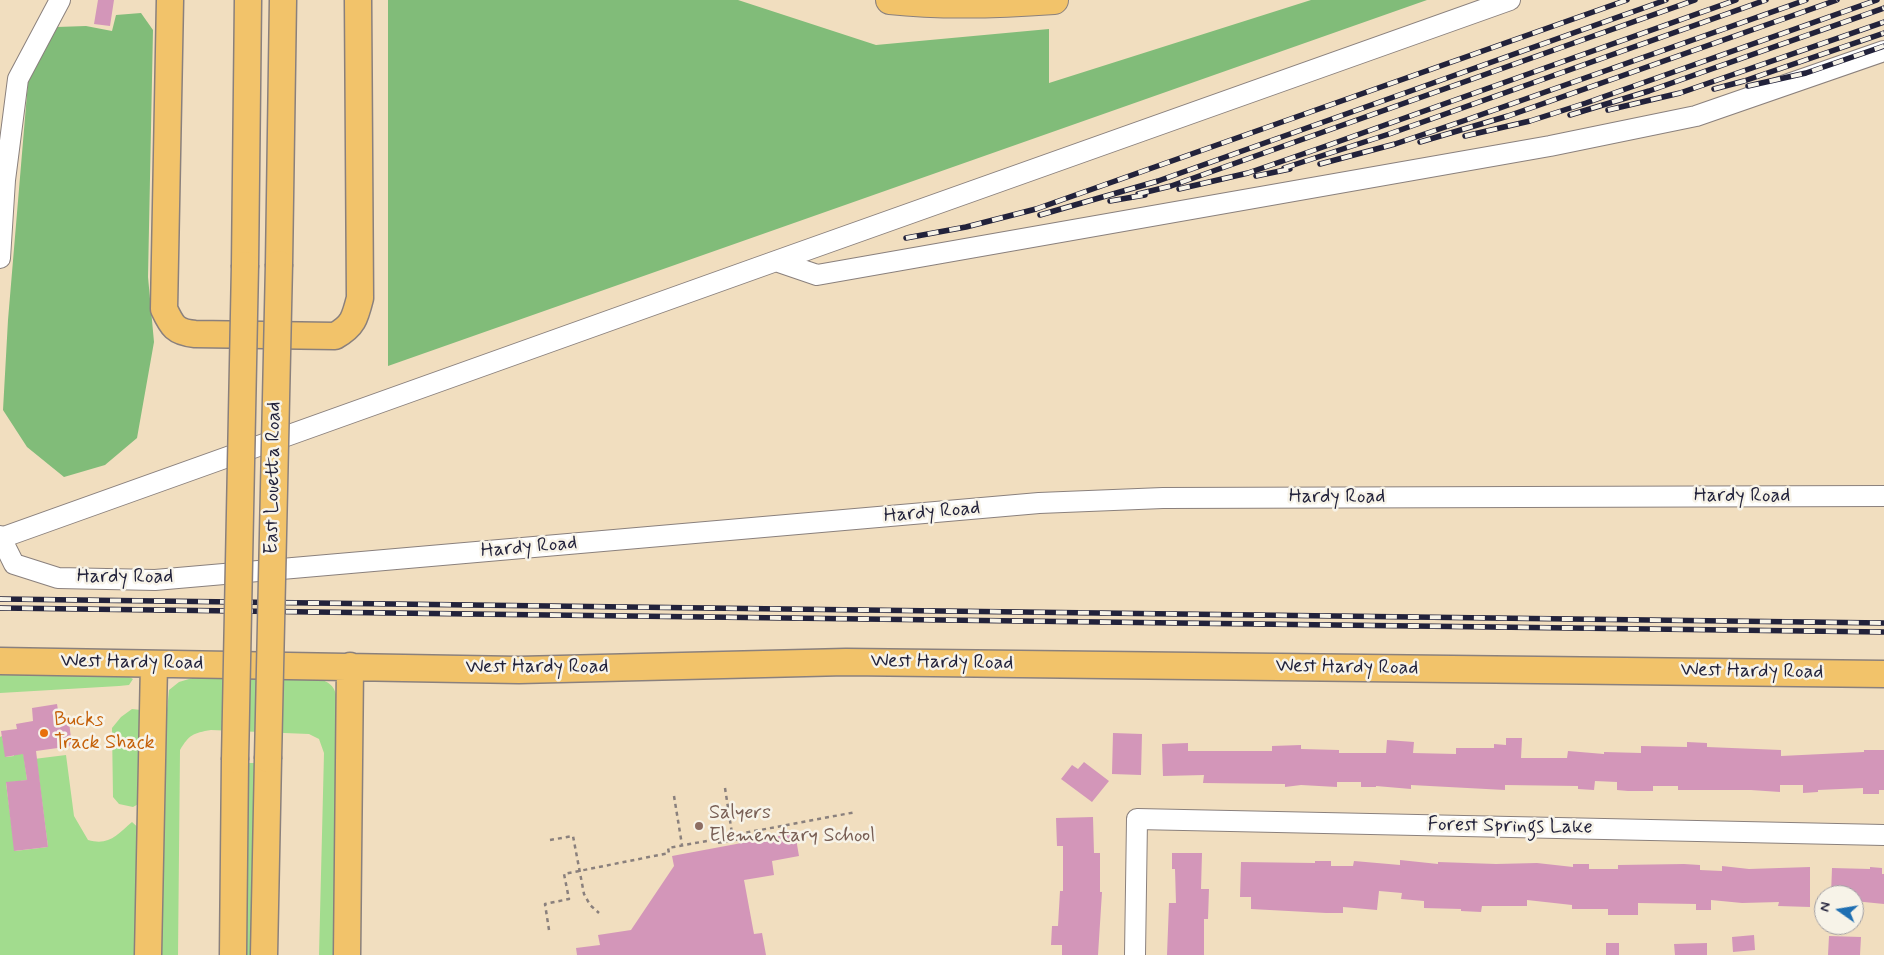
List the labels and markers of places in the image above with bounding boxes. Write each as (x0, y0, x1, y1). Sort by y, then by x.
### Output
place label: Bucks Track Shack (54, 709, 155, 756)
marker: Bucks Track Shack (38, 727, 50, 739)
place label: Salyers Elementary School (709, 802, 875, 849)
marker: Salyers Elementary School (693, 820, 705, 832)

